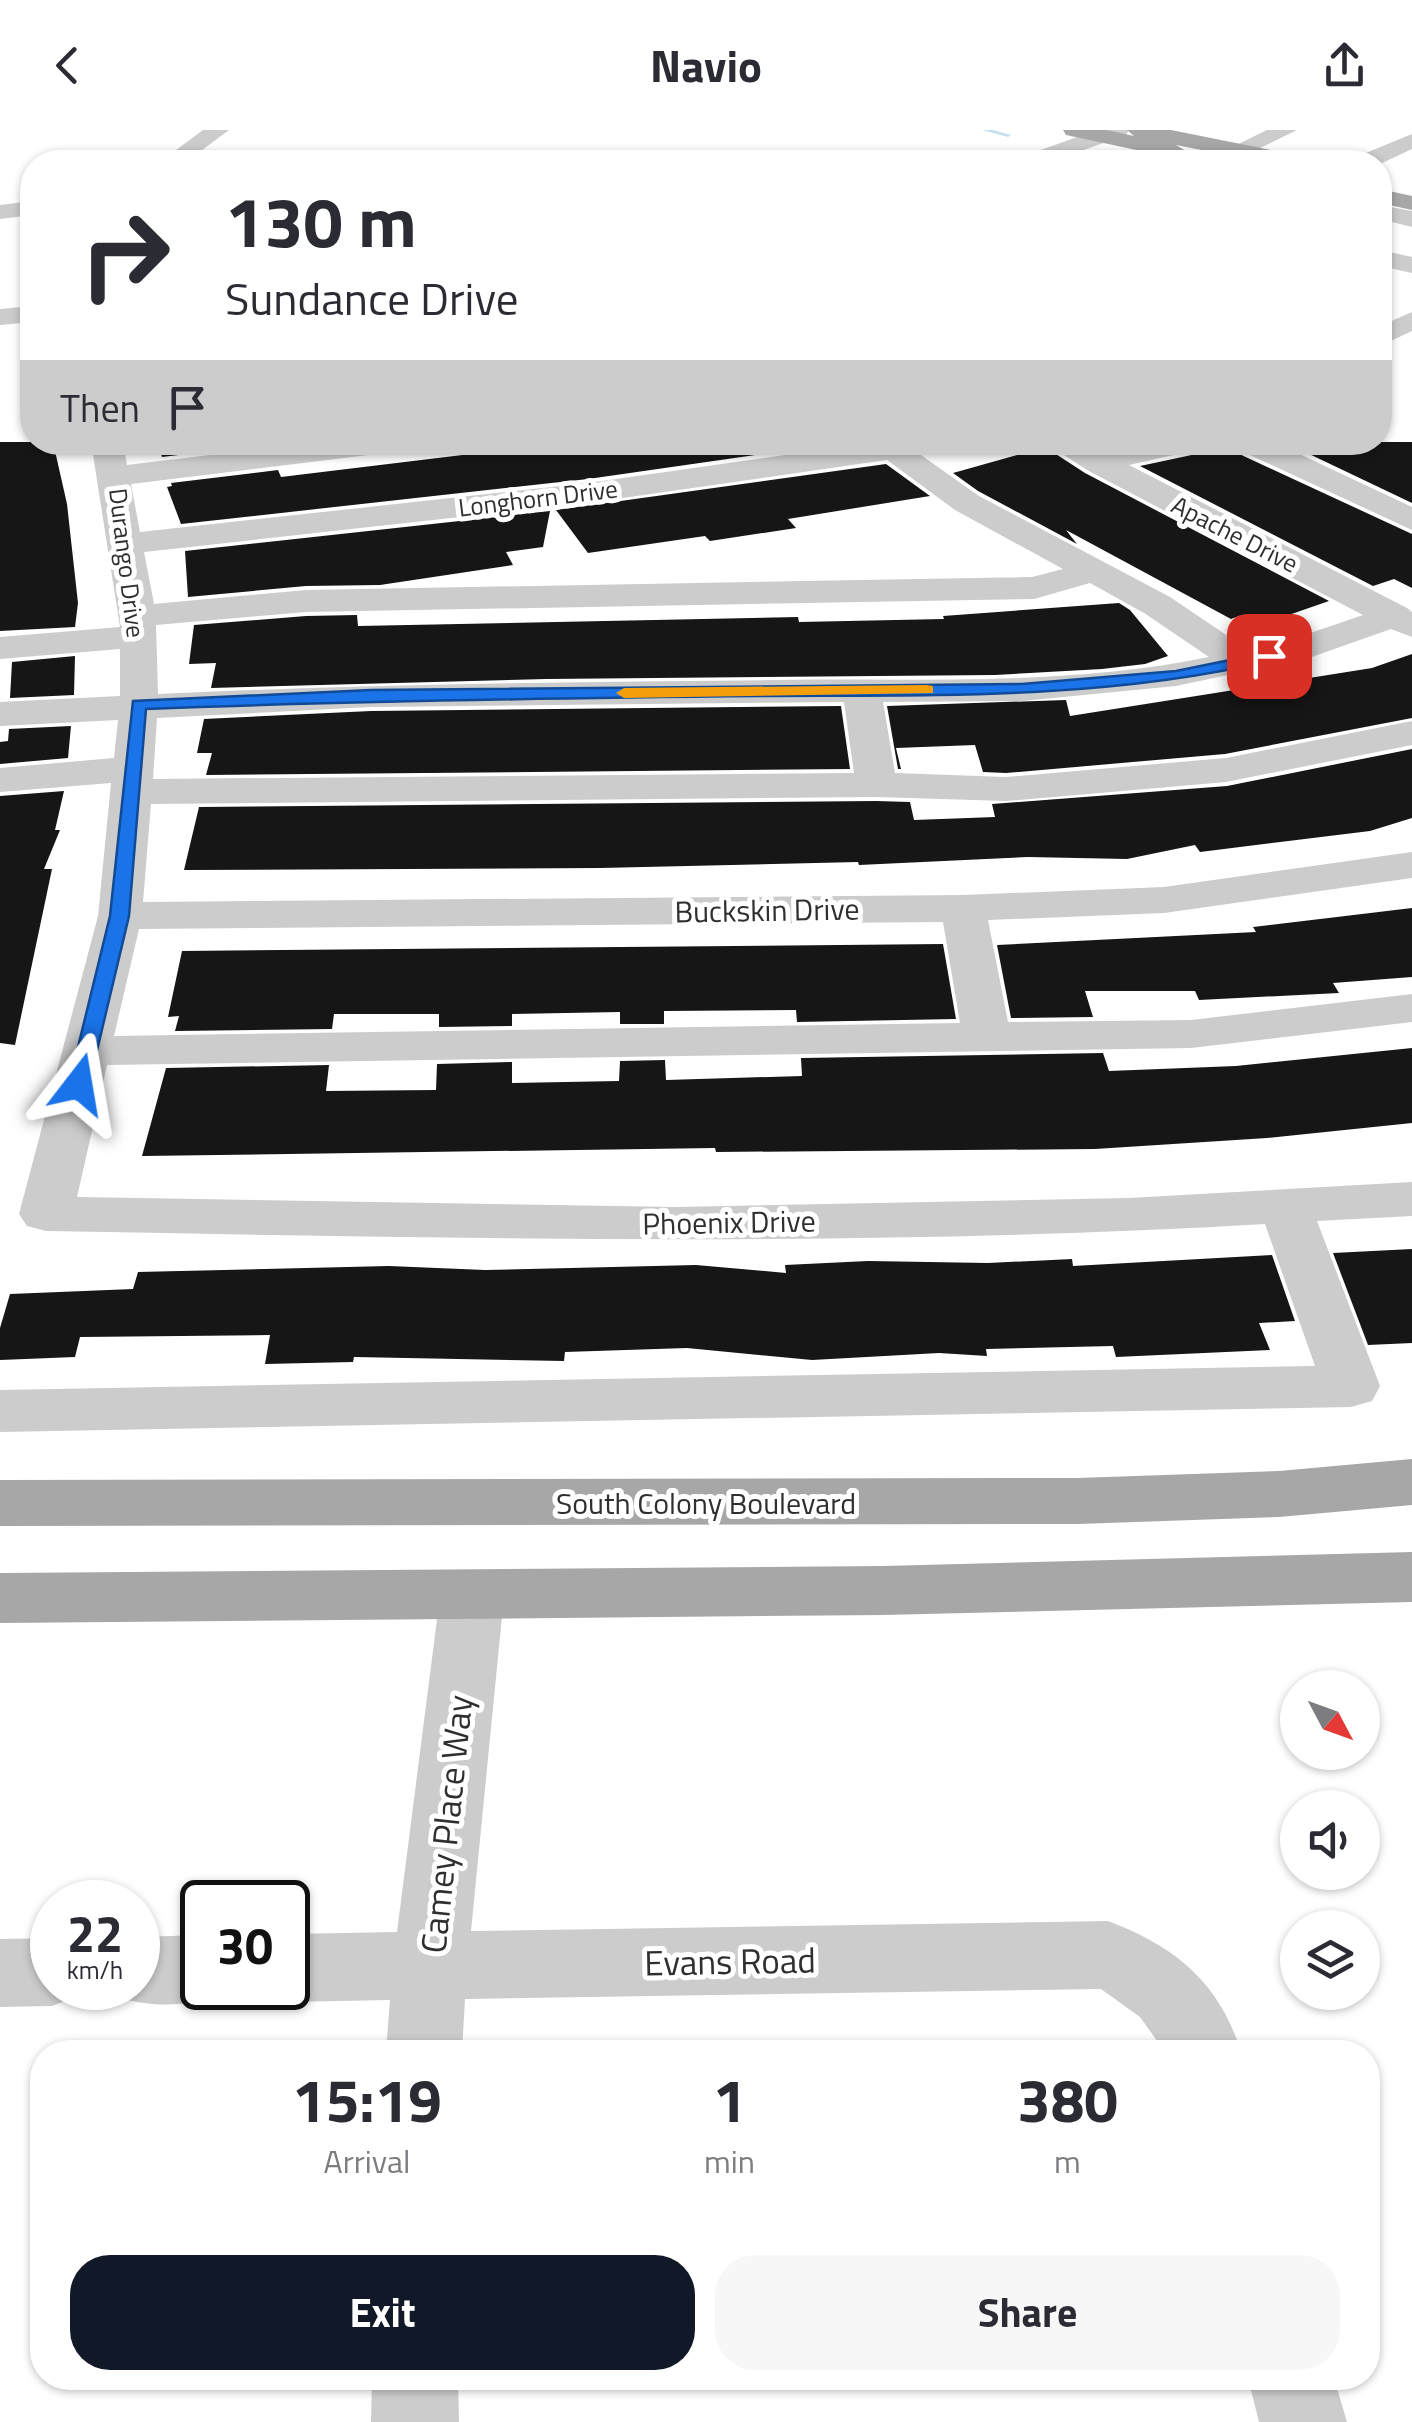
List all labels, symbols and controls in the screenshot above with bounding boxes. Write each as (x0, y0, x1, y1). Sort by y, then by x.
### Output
text: Navio (650, 31, 762, 99)
icon: back (40, 38, 95, 93)
icon: share (1317, 38, 1372, 93)
text: 130 m (225, 168, 417, 274)
icon: right (60, 190, 190, 320)
text: Sundance Drive (225, 264, 518, 332)
text: Then (60, 379, 140, 437)
icon: arrive (160, 380, 215, 435)
street label: Longhorn Drive (456, 469, 620, 527)
street label: Durango Drive (99, 486, 155, 640)
street label: Apache Drive (1165, 486, 1305, 582)
pin (1227, 614, 1312, 699)
icon: arrive (1242, 629, 1297, 684)
street label: Buckskin Drive (674, 885, 860, 935)
position arrow (27, 1032, 131, 1136)
street label: Phoenix Drive (642, 1197, 816, 1247)
street label: South Colony Boulevard (556, 1480, 856, 1526)
north arrow (1280, 1670, 1380, 1770)
map controls (1280, 1670, 1380, 2010)
street label: Camey Place Way (406, 1692, 486, 1956)
button: sound (1280, 1790, 1380, 1890)
speed limit sign: 30 (180, 1880, 310, 2010)
text: 22 (67, 1895, 123, 1971)
button: layers (1280, 1910, 1380, 2010)
street label: Evans Road (644, 1933, 816, 1989)
text: km/h (67, 1951, 123, 1989)
text: 15:19 (292, 2054, 442, 2145)
text: 1 (713, 2054, 746, 2145)
text: 380 (1017, 2054, 1118, 2145)
text: Arrival (324, 2137, 410, 2185)
text: min (704, 2137, 755, 2185)
text: m (1054, 2137, 1081, 2185)
button: Exit (70, 2255, 695, 2370)
button: Share (715, 2255, 1340, 2370)

